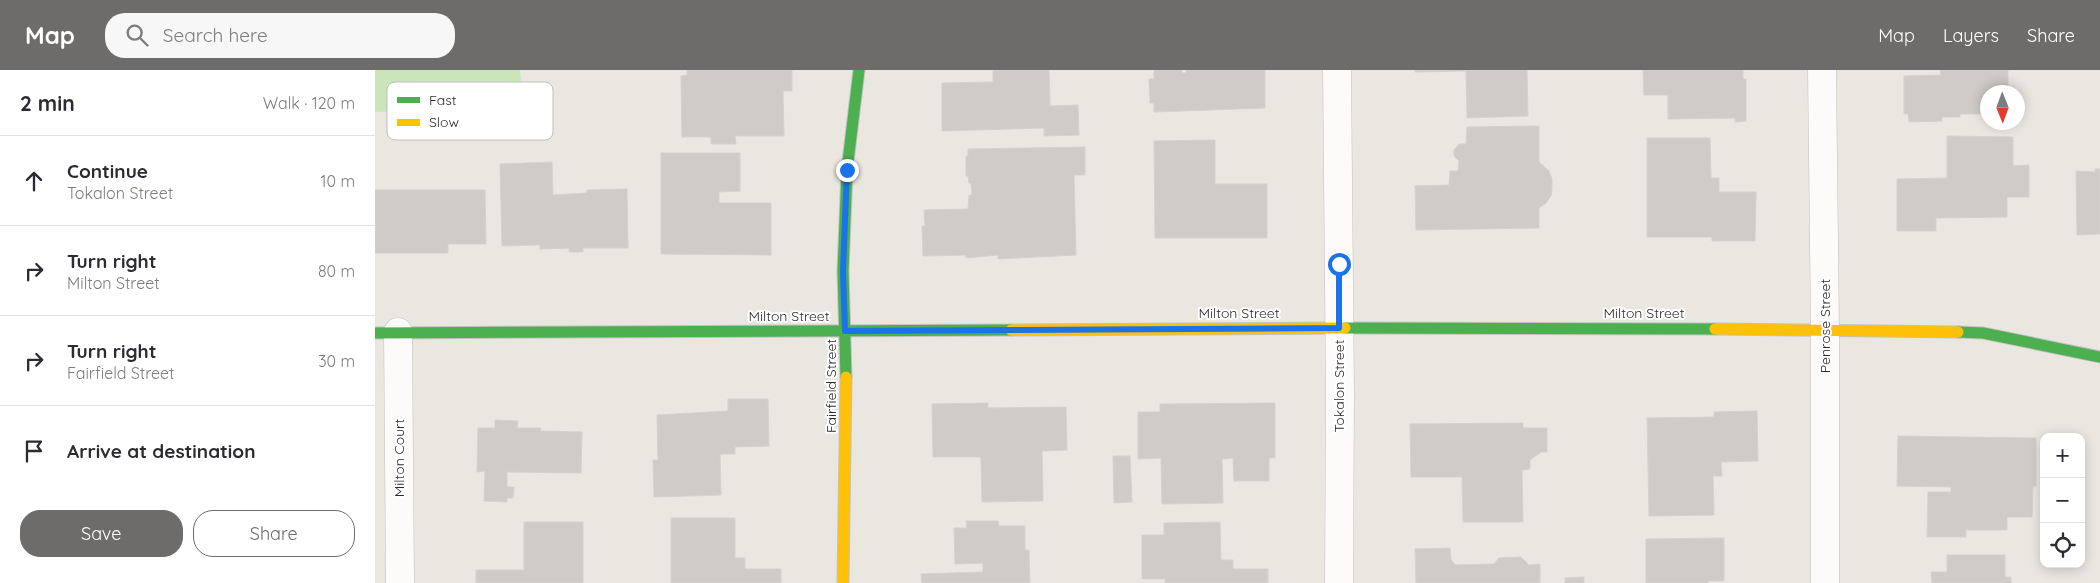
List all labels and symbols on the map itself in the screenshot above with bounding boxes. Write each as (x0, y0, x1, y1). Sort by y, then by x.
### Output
legend (387, 82, 553, 140)
north arrow (1980, 85, 2025, 130)
text: Fast (429, 91, 457, 109)
text: Slow (429, 113, 459, 131)
route end (836, 159, 859, 182)
route start (1328, 253, 1351, 276)
street label: Penrose Street (1816, 279, 1834, 373)
street label: Milton Street (1198, 304, 1280, 322)
street label: Milton Street (1603, 304, 1685, 322)
street label: Milton Street (748, 307, 830, 325)
street label: Fairfield Street (822, 339, 840, 433)
street label: Tokalon Street (1330, 339, 1348, 432)
street label: Milton Court (390, 418, 408, 497)

